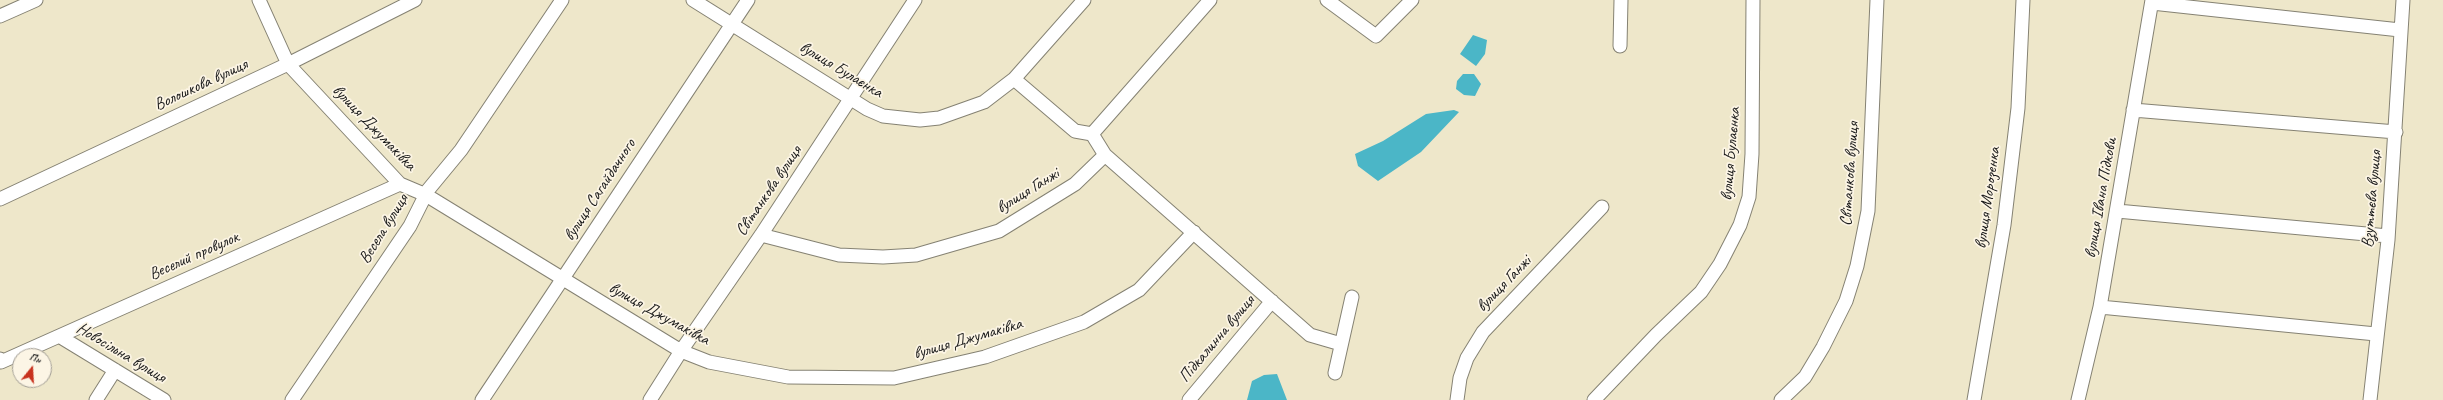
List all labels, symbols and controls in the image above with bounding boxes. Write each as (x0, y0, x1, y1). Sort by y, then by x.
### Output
street label: вулиця Булаєнка (796, 37, 886, 103)
street label: Волошкова вулиця (151, 55, 251, 115)
street label: вулиця Джумаківка (328, 81, 420, 175)
street label: вулиця Булаєнка (1717, 107, 1745, 201)
street label: Світанкова вулиця (1836, 121, 1864, 227)
street label: вулиця Сагайдачного (559, 135, 641, 245)
street label: вулиця Івана Підкови (2080, 136, 2122, 260)
street label: Світанкова вулиця (731, 142, 807, 240)
street label: вулиця Морозенка (1971, 146, 2005, 250)
street label: Взуттєва вулиця (2358, 150, 2386, 248)
street label: вулиця Ганжі (993, 164, 1063, 218)
street label: Весела вулиця (355, 191, 413, 267)
street label: Веселий провулок (146, 227, 242, 285)
street label: вулиця Ганжі (1472, 252, 1536, 316)
street label: вулиця Джумаківка (605, 278, 713, 350)
street label: Підкалинна вулиця (1175, 291, 1259, 387)
street label: вулиця Джумаківка (911, 314, 1025, 364)
street label: Новосільна вулиця (72, 318, 170, 388)
north arrow (12, 348, 52, 388)
text: Пн (28, 349, 43, 366)

